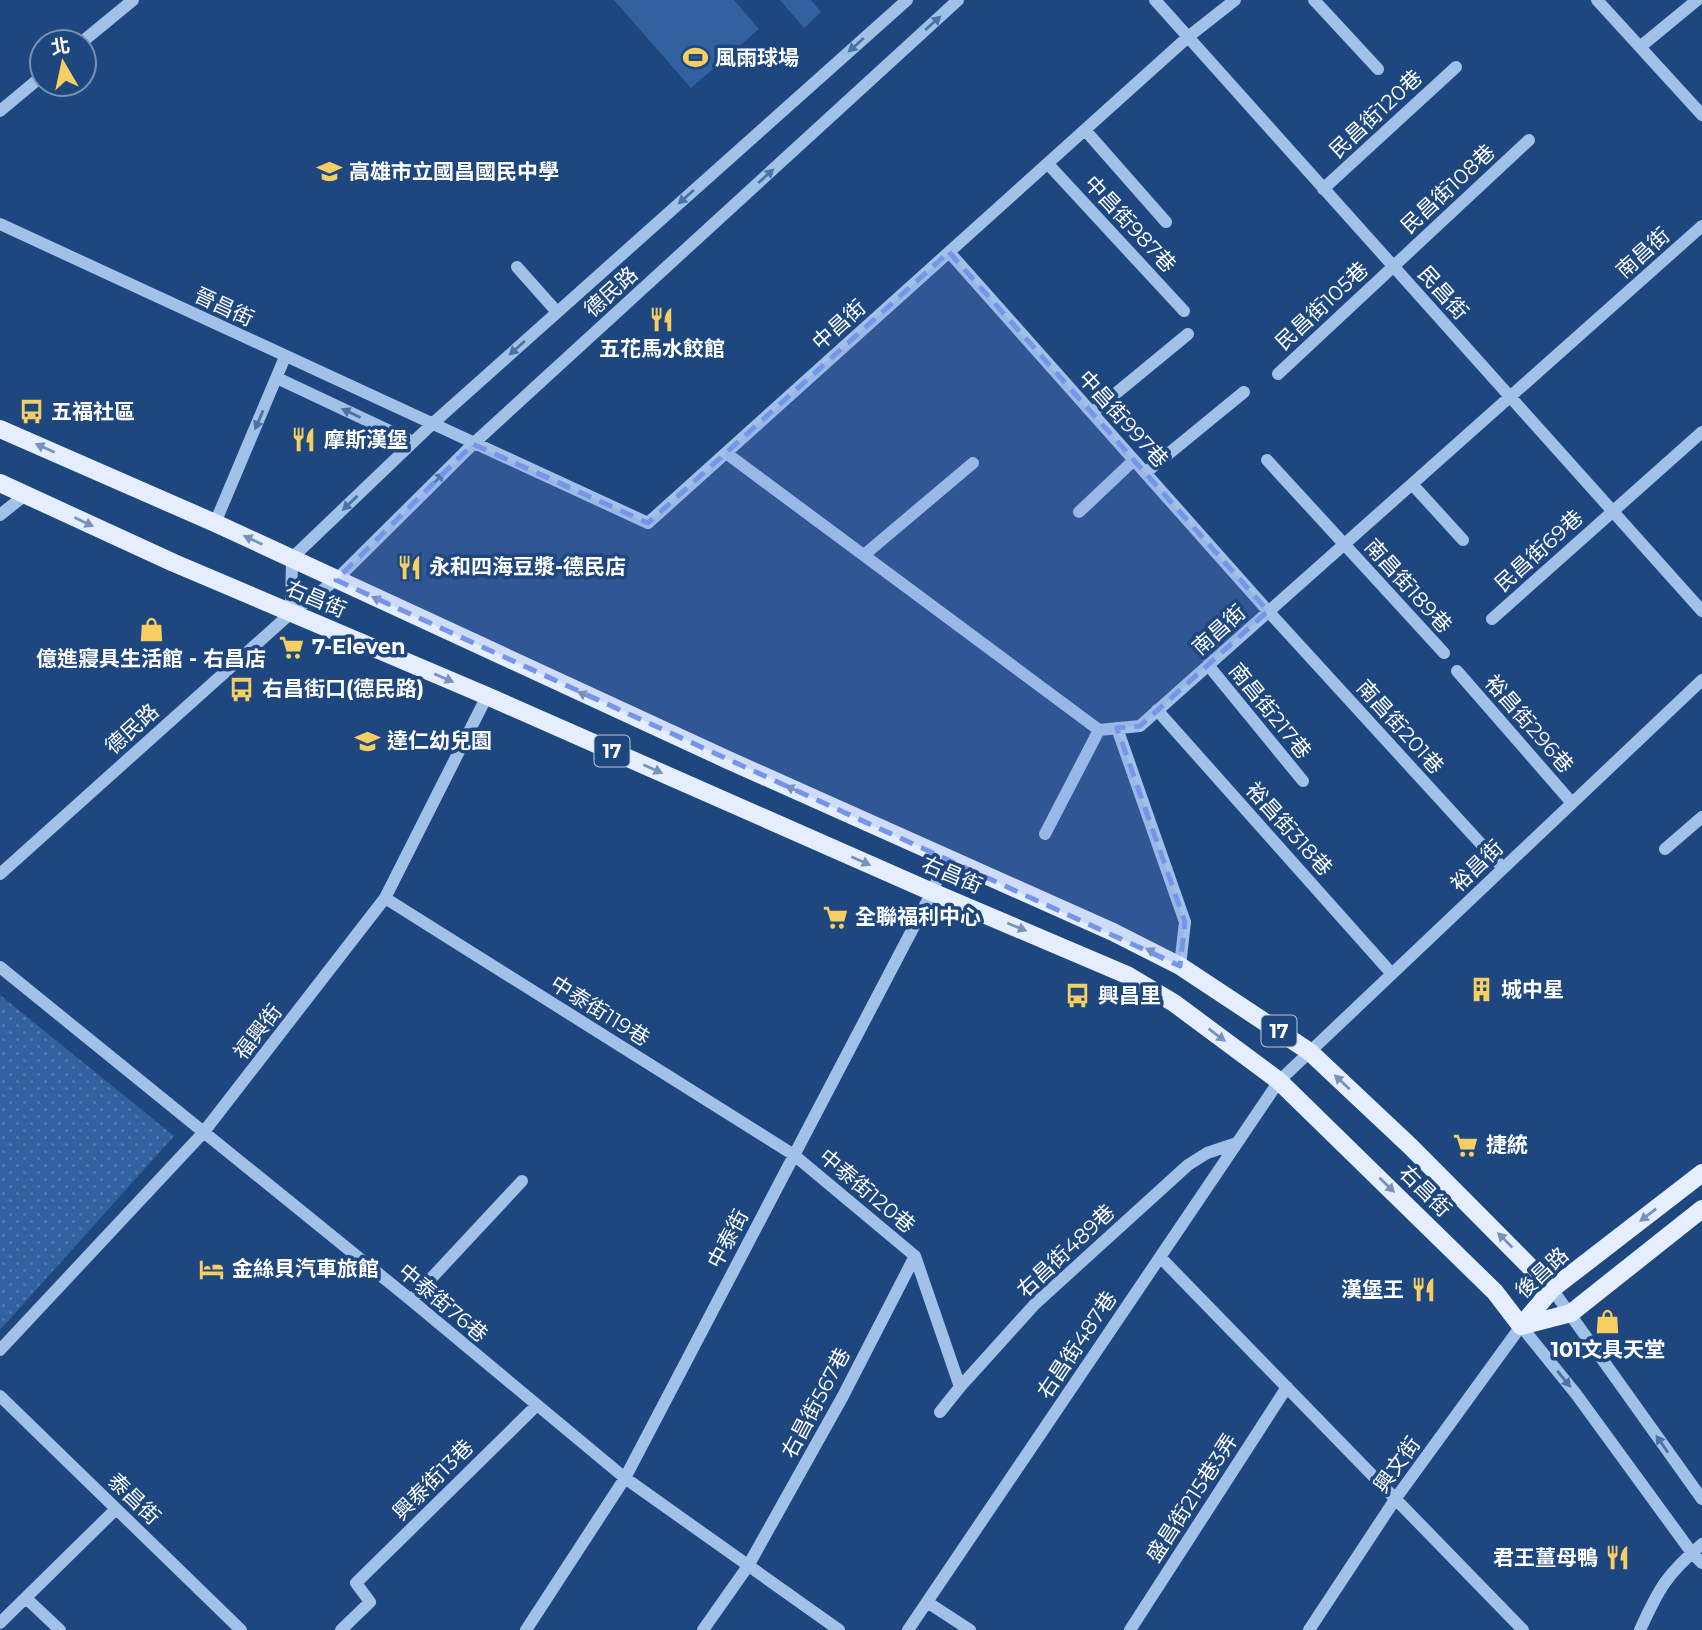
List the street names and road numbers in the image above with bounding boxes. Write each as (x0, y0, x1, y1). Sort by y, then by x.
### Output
street label: 民昌街120巷 (1324, 64, 1427, 163)
street label: 民昌街108巷 (1396, 139, 1500, 238)
street label: 中昌街987巷 (1079, 170, 1181, 277)
street label: 南昌街 (1611, 222, 1674, 283)
street label: 民昌街105巷 (1270, 256, 1373, 355)
street label: 德民路 (579, 261, 642, 322)
street label: 民昌街 (1413, 261, 1474, 324)
street label: 晉昌街 (190, 282, 258, 331)
street label: 中昌街 (807, 294, 870, 355)
street label: 中昌街997巷 (1073, 365, 1173, 472)
street label: 民昌街69巷 (1490, 505, 1588, 597)
street label: 南昌街189巷 (1360, 534, 1457, 638)
street label: 右昌街 (282, 575, 350, 622)
street label: 南昌街 (1187, 599, 1250, 660)
street label: 南昌街217巷 (1224, 658, 1317, 764)
street label: 裕昌街296巷 (1480, 670, 1579, 778)
street label: 南昌街201巷 (1352, 675, 1449, 779)
street label: 德民路 (100, 698, 163, 759)
road number: 17 (594, 736, 630, 766)
street label: 裕昌街318巷 (1241, 777, 1338, 880)
street label: 裕昌街 (1445, 835, 1508, 897)
street label: 右昌街 (918, 851, 986, 898)
street label: 中泰街119巷 (546, 970, 654, 1051)
street label: 福興街 (228, 999, 287, 1064)
road number: 17 (1262, 1015, 1296, 1046)
street label: 中泰街120巷 (814, 1143, 920, 1238)
street label: 右昌街 (1394, 1160, 1456, 1222)
street label: 右昌街489巷 (1012, 1199, 1120, 1302)
street label: 中泰街 (702, 1205, 753, 1272)
street label: 後昌路 (1510, 1242, 1573, 1303)
street label: 中泰街76巷 (394, 1258, 493, 1347)
street label: 右昌街487巷 (1032, 1286, 1122, 1403)
street label: 右昌街567巷 (776, 1344, 855, 1462)
street label: 盛昌街215巷3弄 (1141, 1429, 1242, 1567)
street label: 興文街 (1368, 1432, 1425, 1498)
street label: 興泰街13巷 (387, 1434, 478, 1525)
street label: 泰昌街 (103, 1468, 166, 1530)

